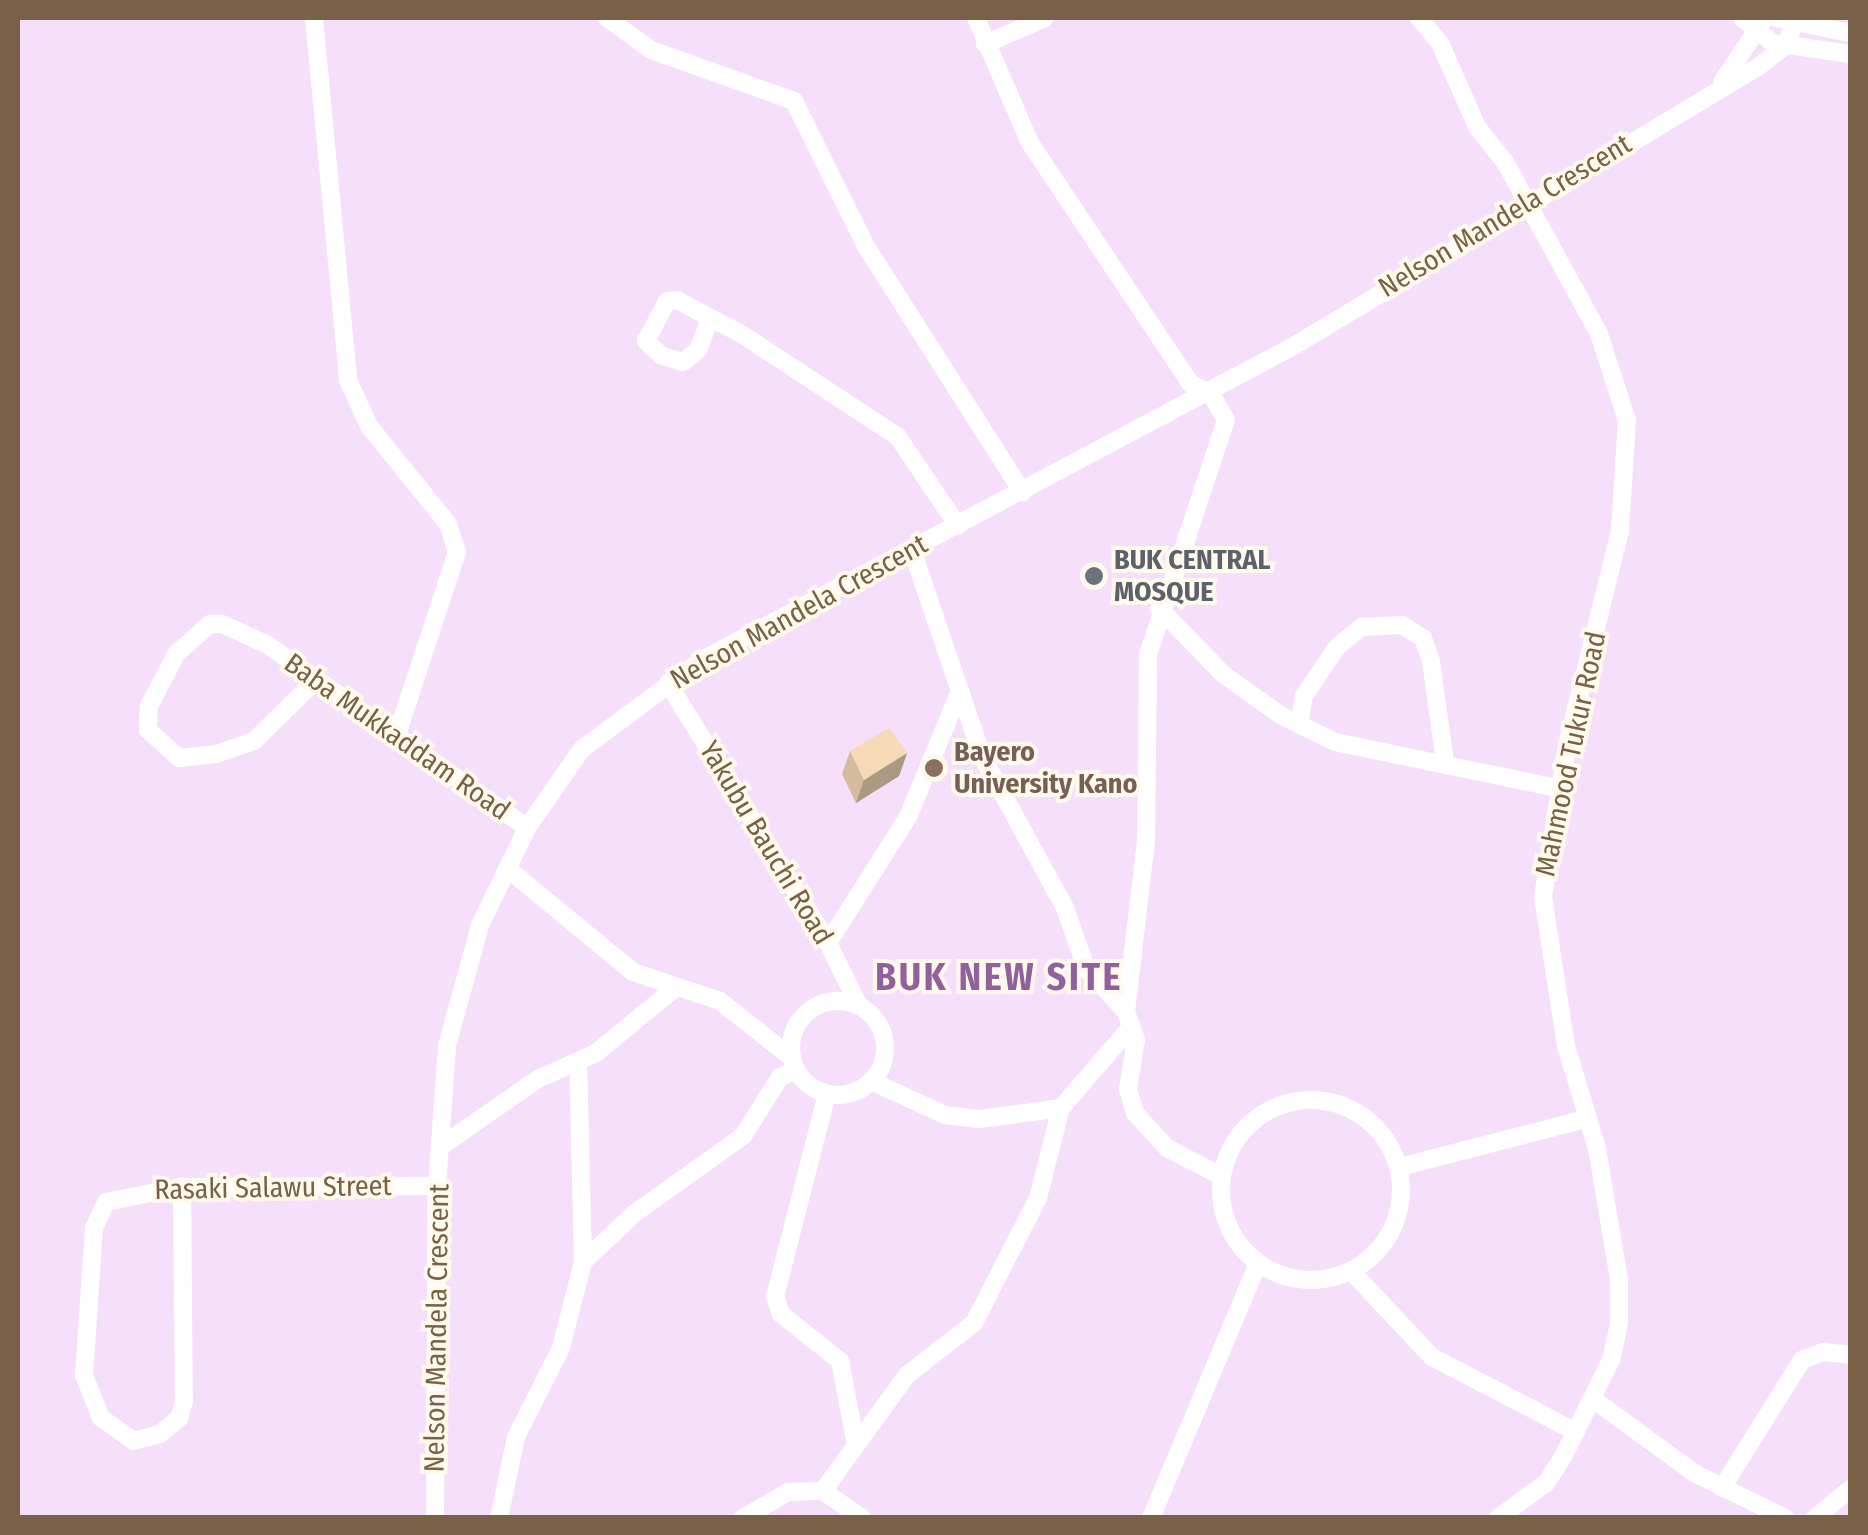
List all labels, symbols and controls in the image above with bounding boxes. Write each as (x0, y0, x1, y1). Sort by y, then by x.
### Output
street label: Nelson Mandela Crescent (1373, 127, 1637, 305)
street label: Nelson Mandela Crescent (665, 527, 933, 697)
place label: BUK CENTRAL MOSQUE (1114, 543, 1271, 609)
marker: BUK CENTRAL MOSQUE (1083, 565, 1105, 587)
street label: Mahmood Tukur Road (1529, 629, 1613, 879)
street label: Baba Mukkaddam Road (278, 646, 516, 828)
street label: Yakubu Bauchi Road (692, 735, 840, 951)
place label: Bayero University Kano (954, 735, 1137, 801)
marker: Bayero University Kano (923, 757, 945, 779)
district label: BUK NEW SITE (875, 955, 1123, 1001)
street label: Rasaki Salawu Street (154, 1169, 392, 1207)
street label: Nelson Mandela Crescent (418, 1183, 456, 1473)

